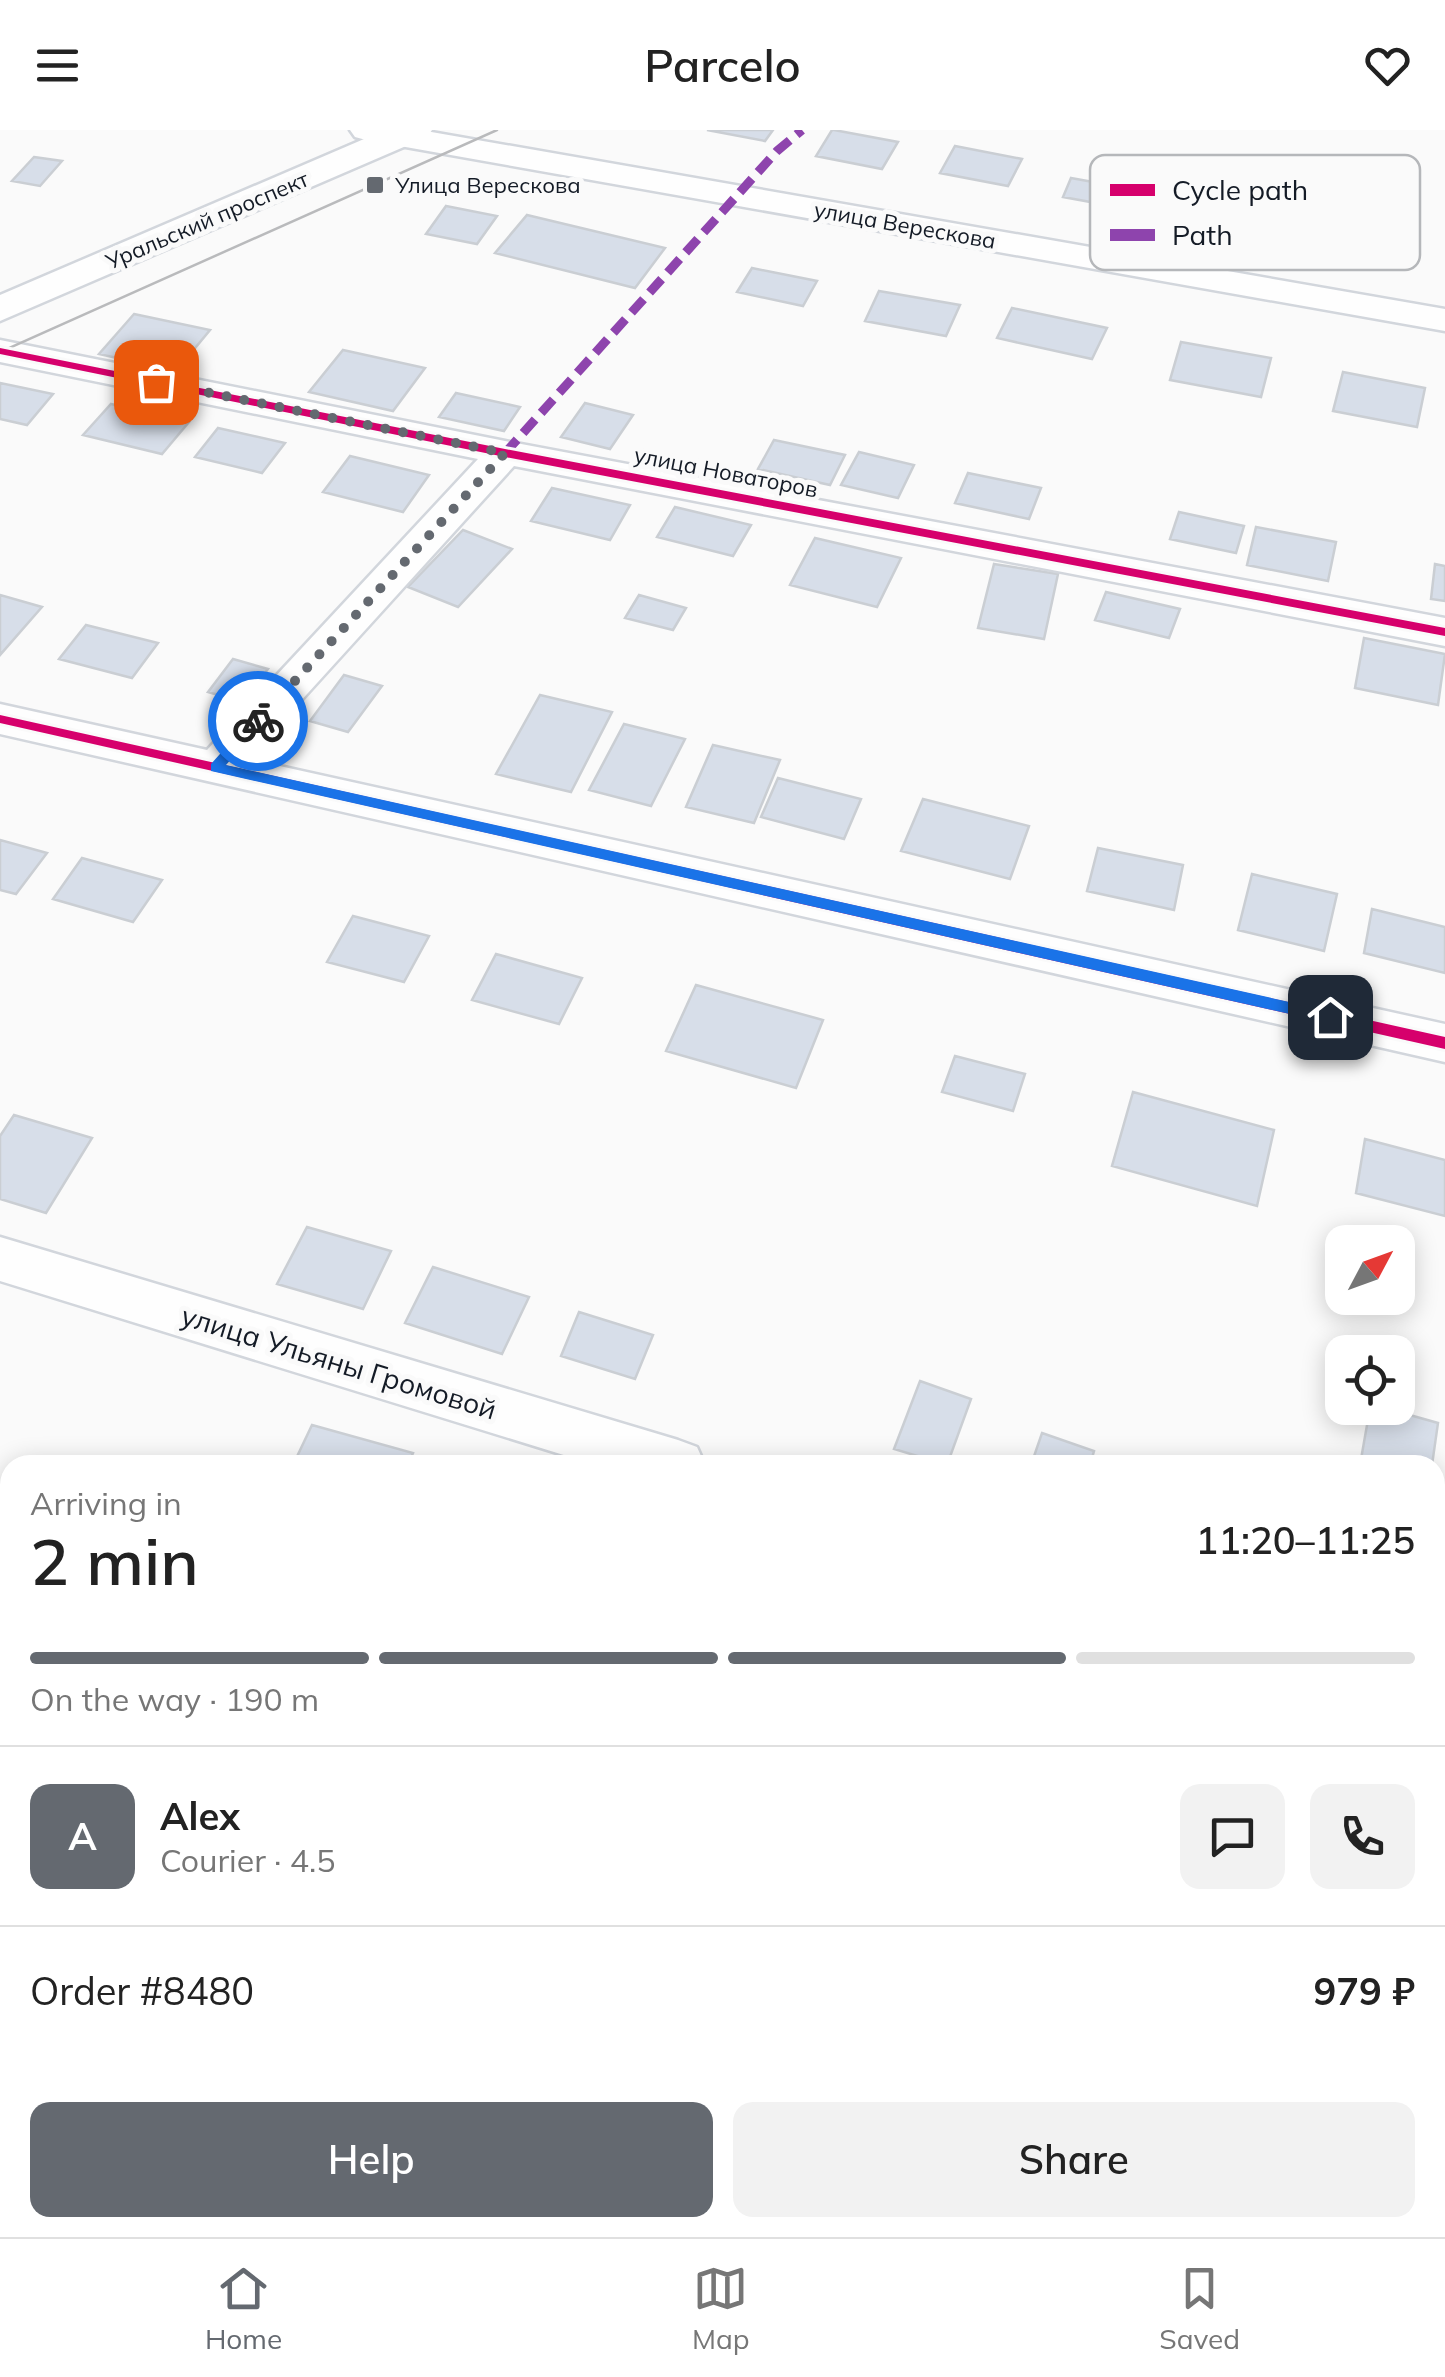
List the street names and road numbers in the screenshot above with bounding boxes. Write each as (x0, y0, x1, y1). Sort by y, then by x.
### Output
street label: Уральский проспект (100, 165, 313, 276)
street label: улица Верескова (812, 195, 998, 255)
street label: улица Новаторов (632, 440, 820, 504)
street label: улица Ульяны Громовой (177, 1297, 501, 1427)

